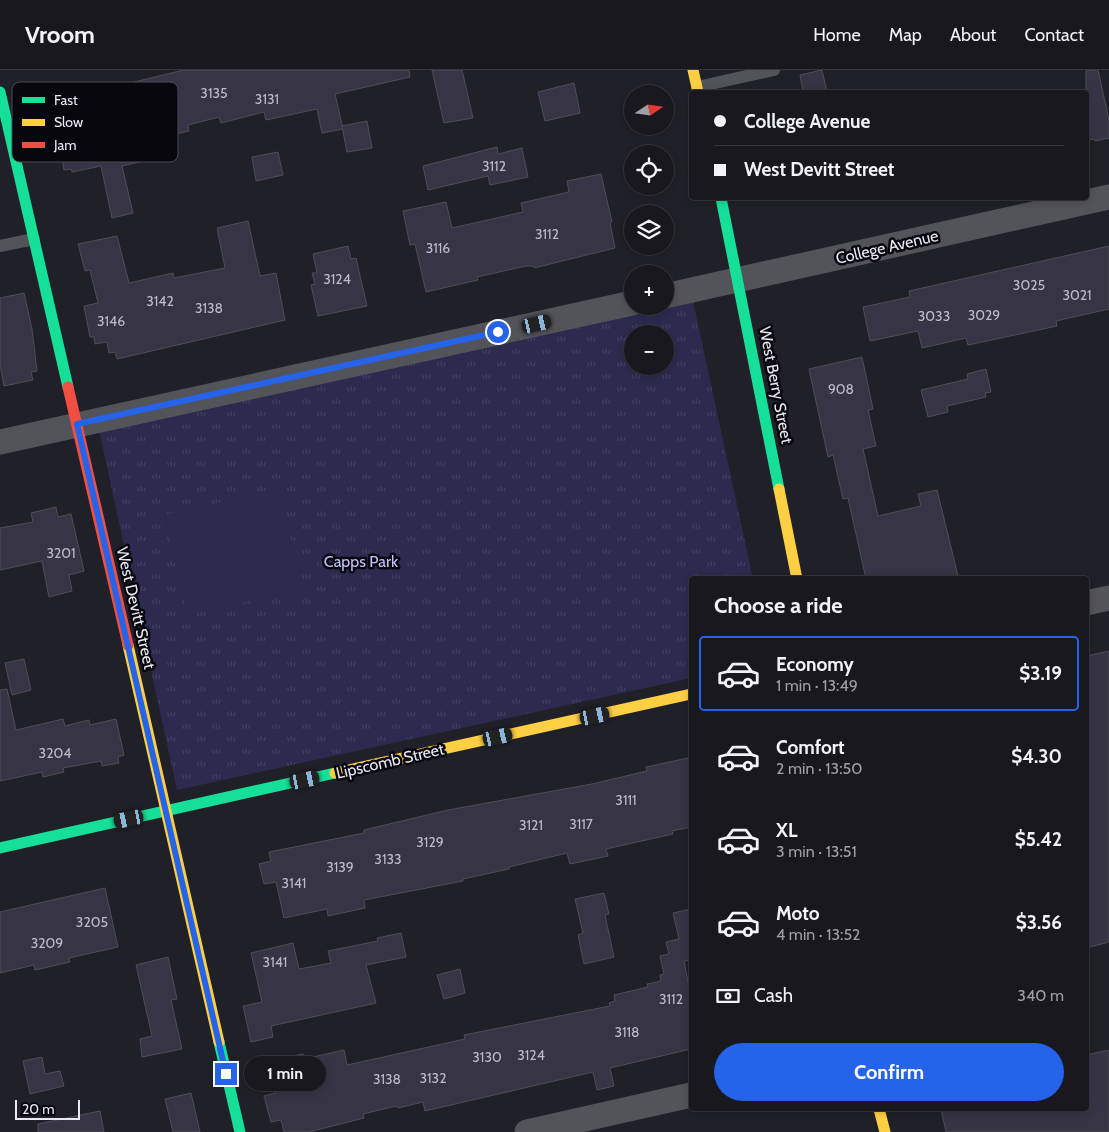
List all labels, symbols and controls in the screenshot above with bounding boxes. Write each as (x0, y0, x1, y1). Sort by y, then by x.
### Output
text: Vroom (25, 20, 95, 49)
text: Home (813, 24, 861, 46)
text: Map (889, 24, 922, 46)
text: About (950, 24, 996, 46)
text: Contact (1024, 24, 1084, 46)
legend (12, 82, 178, 162)
house number: 3135 (200, 84, 228, 102)
north arrow (624, 85, 674, 135)
map controls (624, 85, 674, 375)
house number: 3131 (255, 90, 279, 108)
text: Fast (54, 91, 78, 109)
text: College Avenue (744, 110, 870, 133)
text: Slow (54, 113, 83, 131)
text: Jam (53, 136, 76, 154)
button: locate (624, 145, 674, 195)
house number: 3112 (482, 157, 506, 175)
text: West Devitt Street (744, 158, 894, 181)
button: layers (624, 205, 674, 255)
house number: 3112 (535, 225, 559, 243)
street label: College Avenue (834, 226, 940, 268)
house number: 3116 (426, 239, 450, 257)
button: + (624, 265, 674, 315)
house number: 3124 (323, 270, 351, 288)
house number: 3025 (1013, 276, 1045, 294)
house number: 3021 (1062, 286, 1092, 304)
house number: 3142 (146, 292, 174, 310)
house number: 3138 (195, 299, 223, 317)
house number: 3029 (968, 306, 1000, 324)
house number: 3033 (918, 307, 950, 325)
house number: 3146 (97, 312, 125, 330)
car (520, 313, 553, 335)
route start (487, 321, 509, 343)
button: − (624, 325, 674, 375)
street label: West Berry Street (755, 325, 797, 446)
house number: 908 (828, 380, 854, 398)
house number: 3201 (46, 544, 76, 562)
street label: West Devitt Street (113, 545, 159, 671)
park label: Capps Park (324, 552, 399, 571)
text: Choose a ride (714, 592, 843, 619)
icon: car (716, 651, 761, 696)
text: Economy (776, 653, 854, 676)
text: $3.19 (1019, 662, 1062, 685)
text: 1 min · 13:49 (776, 676, 858, 695)
car (578, 706, 611, 726)
car (481, 726, 514, 748)
icon: car (716, 734, 761, 779)
text: Comfort (776, 736, 845, 759)
street label: Lipscomb Street (334, 739, 447, 783)
house number: 3204 (39, 744, 71, 762)
text: $4.30 (1011, 745, 1062, 768)
text: 2 min · 13:50 (776, 759, 862, 778)
car (288, 770, 321, 790)
house number: 3111 (615, 791, 637, 809)
car (112, 809, 145, 829)
house number: 3117 (569, 815, 593, 833)
house number: 3121 (519, 816, 543, 834)
icon: car (716, 817, 761, 862)
text: XL (776, 819, 797, 842)
text: $5.42 (1015, 828, 1062, 851)
house number: 3129 (416, 833, 444, 851)
text: 3 min · 13:51 (776, 842, 857, 861)
house number: 3133 (374, 850, 402, 868)
house number: 3139 (326, 858, 354, 876)
house number: 3141 (282, 874, 306, 892)
icon: car (716, 900, 761, 945)
text: Moto (776, 902, 820, 925)
text: $3.56 (1016, 911, 1062, 934)
house number: 3205 (76, 913, 108, 931)
text: 4 min · 13:52 (776, 925, 860, 944)
house number: 3209 (31, 934, 63, 952)
house number: 3141 (263, 953, 287, 971)
icon: cash (714, 982, 742, 1010)
text: Cash (754, 984, 793, 1007)
text: 340 m (1017, 986, 1064, 1005)
house number: 3112 (659, 990, 683, 1008)
house number: 3118 (614, 1023, 640, 1041)
button: Confirm (714, 1043, 1064, 1101)
house number: 3124 (517, 1046, 545, 1064)
house number: 3130 (472, 1048, 502, 1066)
callout: 1 min (244, 1056, 326, 1092)
route end (215, 1063, 237, 1085)
text: 1 min (267, 1064, 303, 1083)
house number: 3132 (419, 1069, 447, 1087)
house number: 3138 (373, 1070, 401, 1088)
scale bar (15, 1097, 80, 1120)
text: 20 m (22, 1100, 55, 1118)

